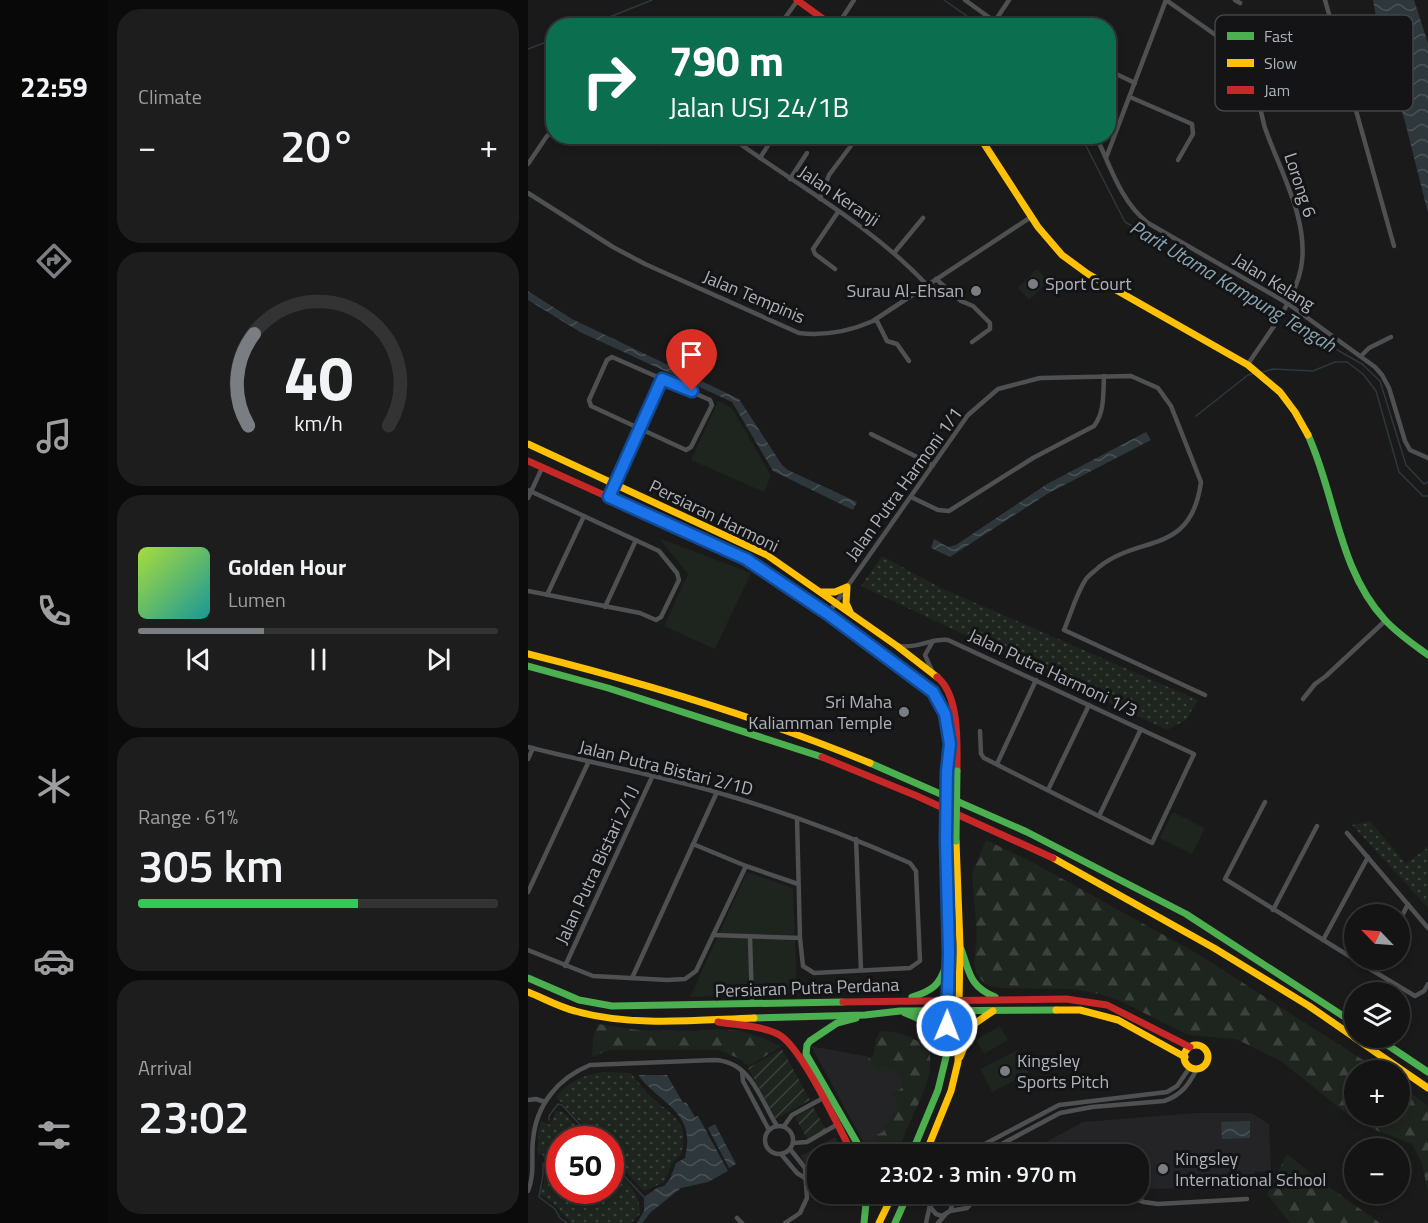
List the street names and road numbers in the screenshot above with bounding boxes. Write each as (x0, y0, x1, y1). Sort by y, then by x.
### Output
street label: Lorong 6 (1277, 149, 1324, 221)
street label: Jalan Keranji (793, 158, 885, 233)
street label: Jalan Kelang (1228, 246, 1321, 317)
street label: Jalan Tempinis (699, 263, 809, 330)
street label: Jalan Putra Harmoni 1/1 (839, 401, 969, 566)
street label: Persiaran Harmoni (645, 472, 784, 559)
street label: Jalan Putra Harmoni 1/3 (964, 621, 1142, 724)
street label: Jalan Putra Bistari 2/1D (576, 733, 756, 802)
street label: Jalan Putra Bistari 2/1J (548, 781, 645, 949)
street label: Persiaran Putra Perdana (714, 971, 900, 1004)

